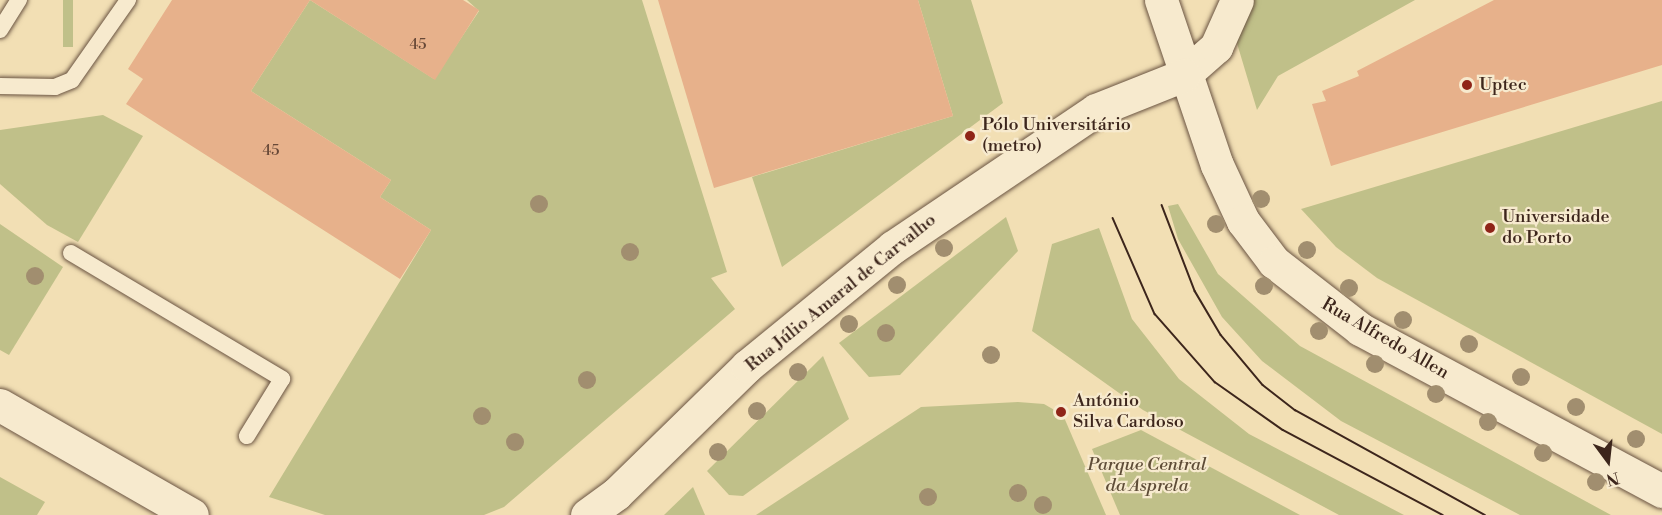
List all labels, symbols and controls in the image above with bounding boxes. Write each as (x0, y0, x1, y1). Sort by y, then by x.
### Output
house number: 45 (409, 36, 427, 54)
place label: Uptec (1479, 74, 1527, 96)
marker: Uptec (1460, 78, 1474, 92)
place label: Pólo Universitário (metro) (982, 115, 1131, 158)
marker: Pólo Universitário (metro) (963, 129, 977, 143)
house number: 45 (262, 142, 280, 160)
place label: Universidade do Porto (1502, 207, 1610, 250)
street label: Rua Júlio Amaral de Carvalho (741, 209, 941, 377)
marker: Universidade do Porto (1483, 221, 1497, 235)
street label: Rua Alfredo Allen (1318, 294, 1452, 384)
place label: António Silva Cardoso (1073, 391, 1184, 434)
marker: António Silva Cardoso (1054, 405, 1068, 419)
north arrow (1578, 431, 1638, 491)
park label: Parque Central da Asprela (1087, 455, 1207, 498)
text: N (1604, 467, 1621, 490)

